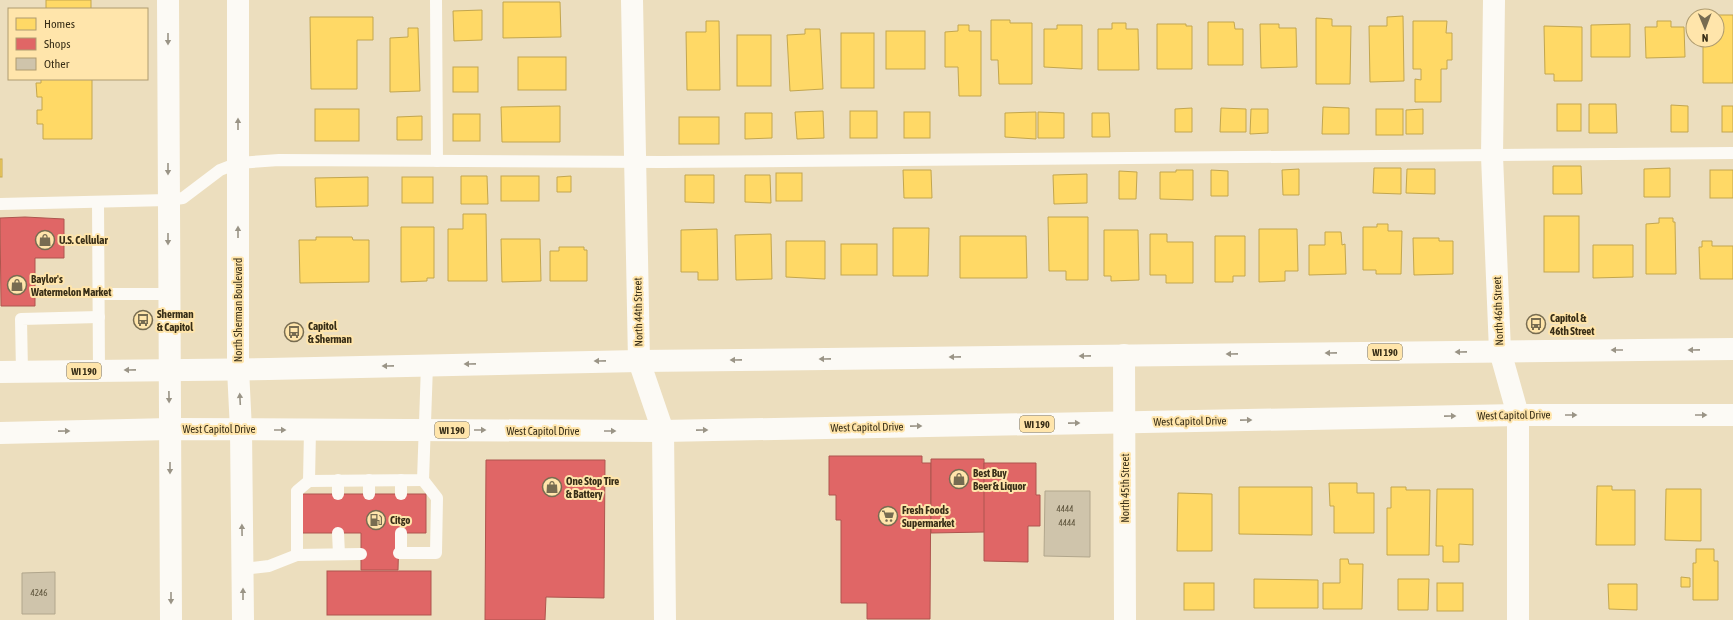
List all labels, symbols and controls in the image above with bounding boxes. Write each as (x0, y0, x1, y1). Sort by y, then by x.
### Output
legend (8, 8, 148, 80)
north arrow (1685, 8, 1725, 48)
text: Homes (44, 17, 75, 31)
text: N (1702, 32, 1709, 44)
one-way arrow (165, 33, 171, 46)
text: Shops (44, 37, 70, 51)
text: Other (44, 57, 70, 71)
one-way arrow (235, 117, 241, 130)
one-way arrow (165, 163, 171, 176)
one-way arrow (235, 225, 241, 238)
shop icon: U.S. Cellular (34, 229, 56, 251)
one-way arrow (165, 233, 171, 246)
place label: U.S. Cellular (59, 234, 108, 246)
street label: North Sherman Boulevard (232, 258, 244, 362)
place label: Baylor's Watermelon Market (30, 273, 112, 298)
shop icon: Baylor's Watermelon Market (6, 274, 28, 296)
street label: North 46th Street (1491, 276, 1505, 346)
street label: North 44th Street (631, 277, 645, 347)
place label: Sherman & Capitol (157, 308, 194, 333)
bus stop icon: Sherman & Capitol (132, 309, 154, 331)
place label: Capitol & 46th Street (1549, 312, 1595, 337)
bus stop icon: Capitol & 46th Street (1525, 313, 1547, 335)
place label: Capitol & Sherman (308, 320, 352, 345)
bus stop icon: Capitol & Sherman (283, 321, 305, 343)
road number: WI 190 (1368, 344, 1402, 360)
one-way arrow (1610, 347, 1623, 353)
one-way arrow (1687, 347, 1700, 353)
one-way arrow (1455, 348, 1467, 355)
one-way arrow (1324, 350, 1337, 356)
one-way arrow (1225, 351, 1238, 357)
one-way arrow (1078, 353, 1091, 359)
one-way arrow (948, 354, 961, 360)
one-way arrow (818, 356, 831, 362)
one-way arrow (729, 357, 742, 363)
one-way arrow (593, 358, 606, 364)
one-way arrow (463, 361, 476, 367)
road number: WI 190 (67, 363, 101, 379)
one-way arrow (381, 363, 394, 369)
one-way arrow (124, 367, 136, 374)
one-way arrow (166, 391, 172, 404)
one-way arrow (236, 393, 243, 405)
street label: West Capitol Drive (1477, 408, 1551, 422)
one-way arrow (1565, 412, 1578, 418)
one-way arrow (1695, 412, 1708, 418)
one-way arrow (1444, 413, 1457, 419)
street label: West Capitol Drive (1153, 414, 1227, 428)
road number: WI 190 (1020, 416, 1054, 432)
one-way arrow (1240, 417, 1253, 423)
street label: West Capitol Drive (830, 420, 904, 434)
one-way arrow (1068, 420, 1081, 426)
road number: WI 190 (435, 422, 469, 438)
street label: West Capitol Drive (182, 423, 256, 435)
one-way arrow (910, 423, 923, 429)
street label: West Capitol Drive (506, 425, 580, 437)
one-way arrow (274, 427, 287, 433)
one-way arrow (474, 427, 487, 433)
one-way arrow (696, 427, 708, 434)
one-way arrow (58, 428, 70, 435)
one-way arrow (604, 428, 617, 434)
street label: North 45th Street (1119, 453, 1131, 523)
one-way arrow (167, 462, 173, 475)
place label: Best Buy Beer & Liquor (973, 467, 1027, 492)
shop icon: Best Buy Beer & Liquor (948, 468, 970, 490)
place label: One Stop Tire & Battery (566, 475, 619, 500)
shop icon: One Stop Tire & Battery (541, 476, 563, 498)
place label: Fresh Foods Supermarket (902, 504, 955, 529)
house number: 4444 (1057, 504, 1073, 514)
supermarket icon: Fresh Foods Supermarket (877, 505, 899, 527)
fuel station icon: Citgo (365, 509, 387, 531)
place label: Citgo (390, 514, 410, 526)
house number: 4444 (1059, 518, 1075, 528)
one-way arrow (239, 523, 245, 536)
one-way arrow (240, 587, 246, 600)
house number: 4246 (31, 588, 47, 598)
one-way arrow (168, 592, 174, 605)

